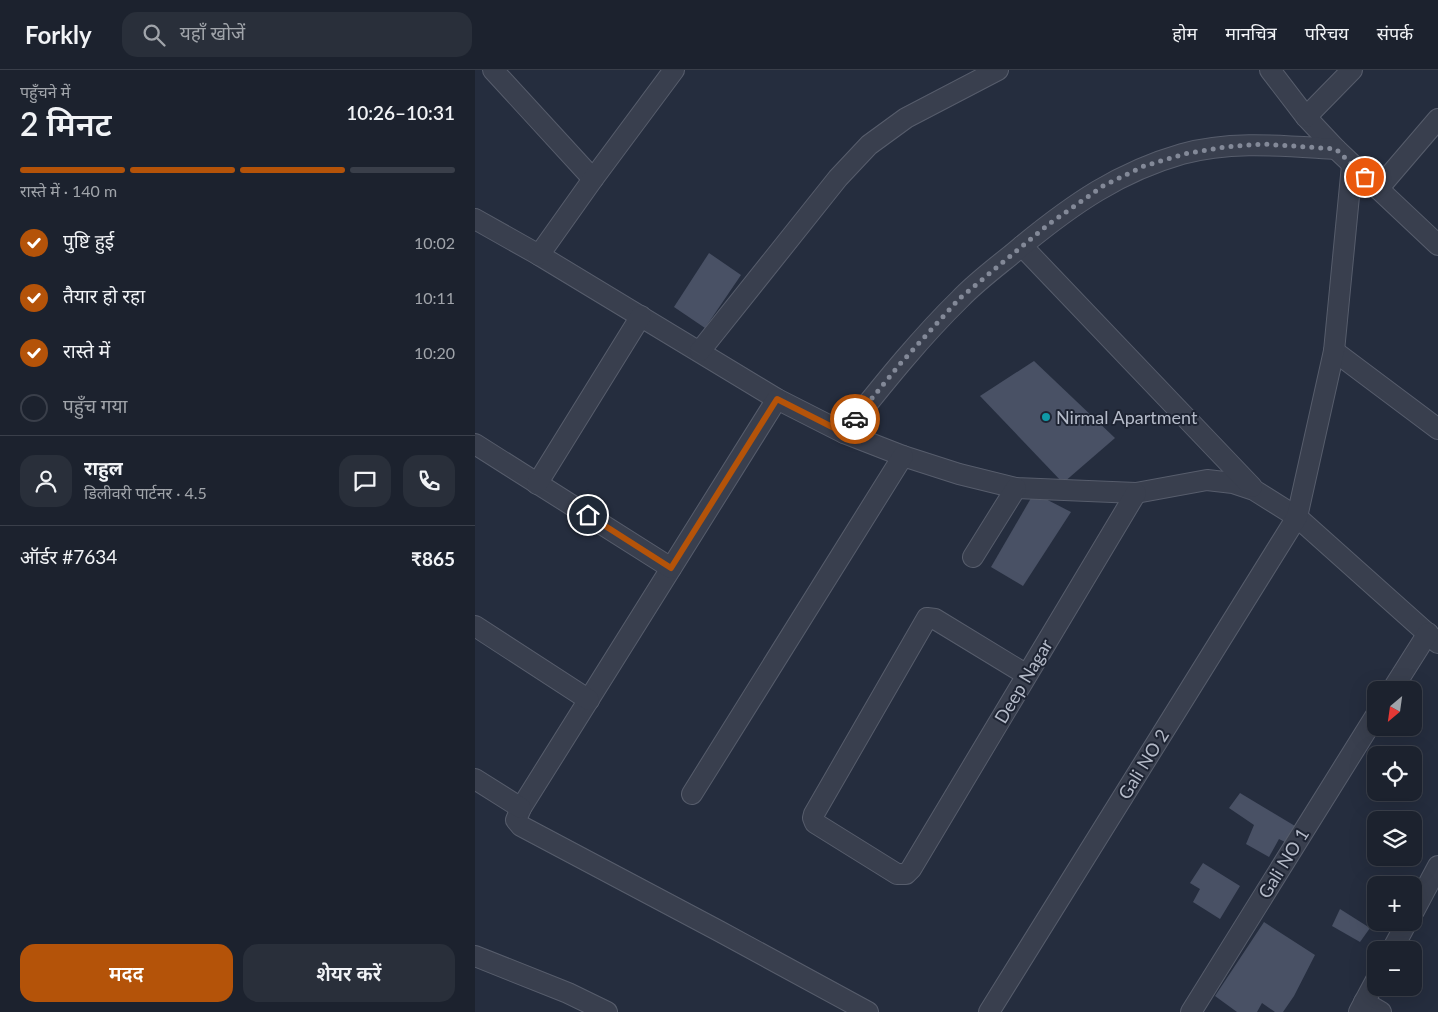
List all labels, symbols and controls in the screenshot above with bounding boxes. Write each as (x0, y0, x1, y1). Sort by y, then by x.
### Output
search box (122, 12, 472, 57)
text: Forkly (25, 20, 92, 49)
icon: search (140, 21, 168, 49)
text: यहाँ खोजें (180, 21, 245, 44)
text: होम (1172, 22, 1197, 44)
text: मानचित्र (1225, 22, 1277, 44)
text: परिचय (1305, 22, 1349, 44)
text: संपर्क (1377, 22, 1413, 44)
text: पहुँचने में (20, 82, 70, 101)
text: 10:26–10:31 (346, 101, 455, 124)
text: 2 मिनट (20, 104, 112, 143)
pin (1344, 156, 1386, 198)
icon: bag (1351, 163, 1379, 191)
text: रास्ते में · 140 m (20, 181, 117, 200)
icon: check (20, 229, 48, 257)
text: पुष्टि हुई (63, 229, 114, 252)
text: 10:02 (414, 233, 455, 252)
icon: check (20, 284, 48, 312)
text: तैयार हो रहा (63, 284, 145, 307)
text: 10:11 (414, 288, 455, 307)
icon: check (20, 339, 48, 367)
text: रास्ते में (63, 339, 110, 362)
text: 10:20 (414, 343, 455, 362)
text: पहुँच गया (63, 394, 127, 417)
courier (830, 394, 880, 444)
icon: car (841, 405, 869, 433)
place label: Nirmal Apartment (1056, 406, 1198, 428)
marker: Nirmal Apartment (1040, 411, 1052, 423)
button: person (20, 455, 72, 507)
button: chat (339, 455, 391, 507)
button: phone (403, 455, 455, 507)
text: राहुल (84, 456, 123, 479)
text: डिलीवरी पार्टनर · 4.5 (84, 483, 207, 502)
pin (567, 494, 609, 536)
icon: home (574, 501, 602, 529)
text: ऑर्डर #7634 (20, 545, 117, 568)
text: ₹865 (411, 547, 455, 570)
street label: Deep Nagar (989, 634, 1057, 727)
north arrow (1367, 681, 1423, 736)
map controls (1367, 681, 1422, 996)
street label: Gali NO 2 (1113, 725, 1173, 803)
button: locate (1367, 746, 1422, 801)
button: layers (1367, 811, 1422, 866)
street label: Gali NO 1 (1253, 824, 1313, 902)
button: + (1367, 876, 1422, 931)
button: − (1367, 941, 1422, 996)
button: मदद (20, 944, 233, 1002)
button: शेयर करें (243, 944, 455, 1002)

